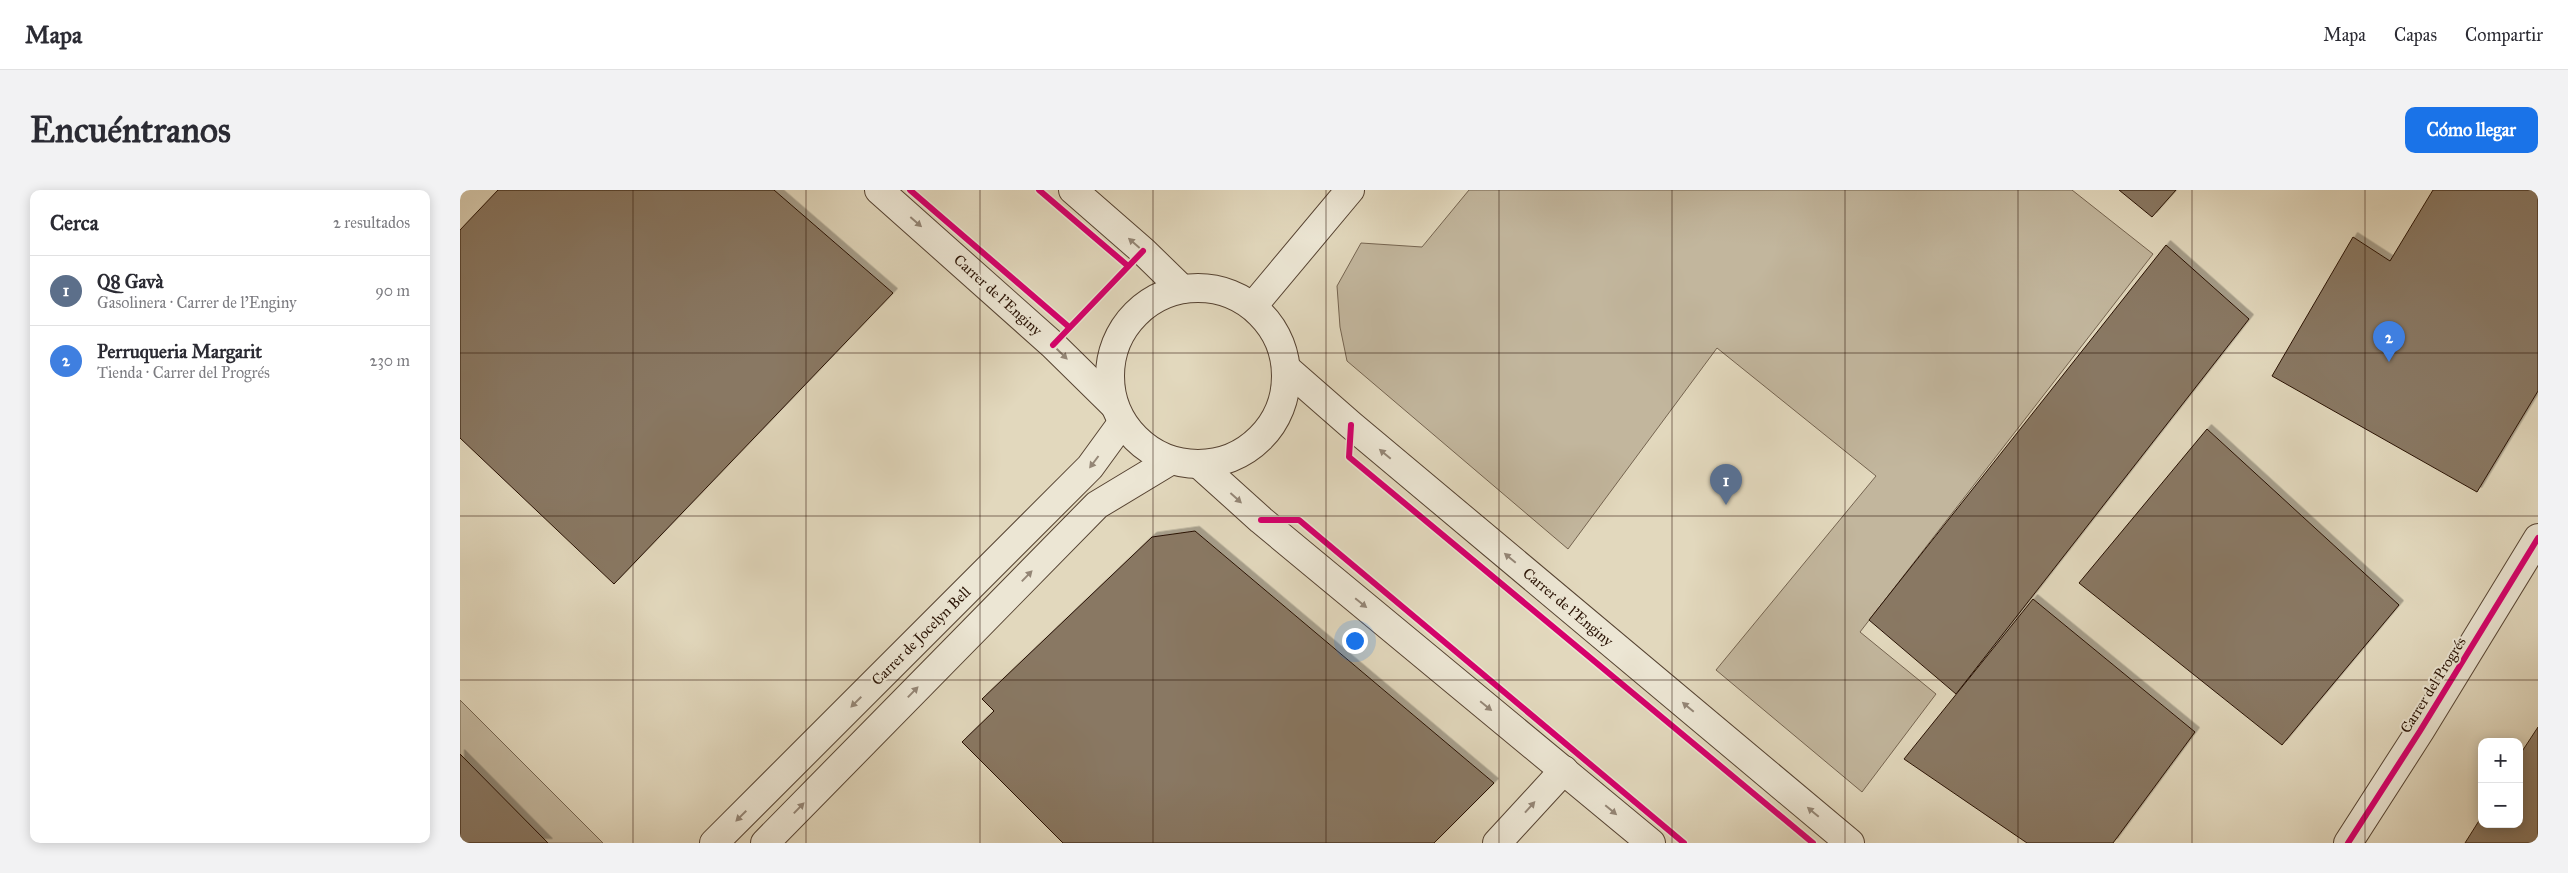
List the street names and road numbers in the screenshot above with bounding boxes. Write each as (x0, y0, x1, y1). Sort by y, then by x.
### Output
street label: Carrer de l'Enginy (950, 251, 1047, 340)
street label: Carrer de l'Enginy (1519, 564, 1618, 651)
street label: Carrer de Jocelyn Bell (868, 582, 976, 690)
street label: Carrer del Progrés (2396, 634, 2470, 736)

